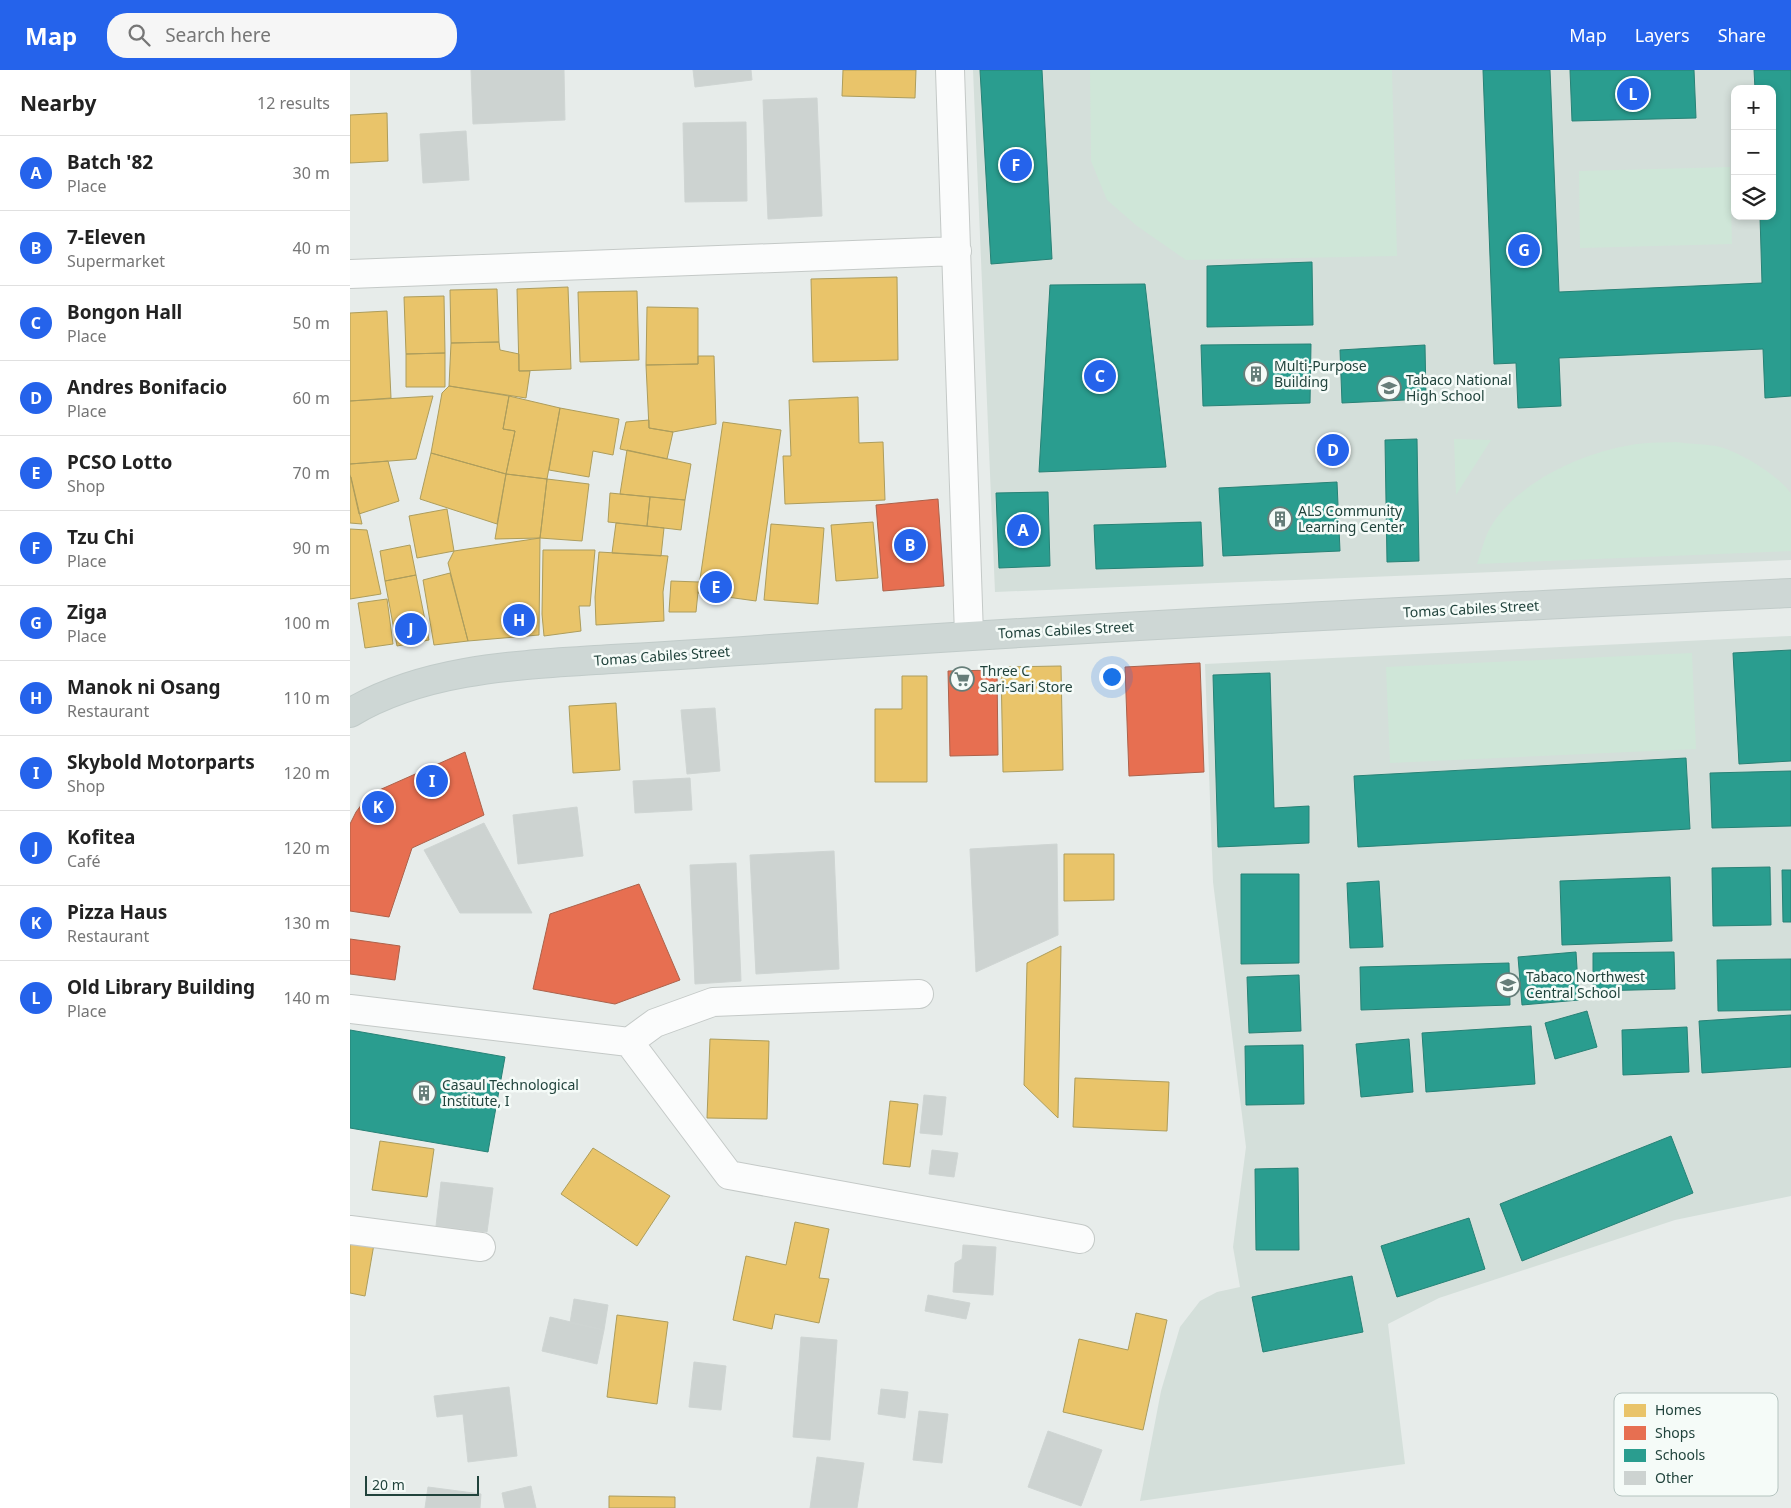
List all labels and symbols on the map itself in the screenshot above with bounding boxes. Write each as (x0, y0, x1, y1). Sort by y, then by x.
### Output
pin: L (1617, 75, 1649, 113)
pin: F (1000, 146, 1032, 184)
pin: G (1508, 231, 1540, 269)
place label: Multi-Purpose Building (1274, 356, 1367, 391)
pin: C (1084, 357, 1116, 395)
building icon: Multi-Purpose Building (1243, 361, 1269, 387)
place label: Tabaco National High School (1406, 370, 1512, 405)
school or university icon: Tabaco National High School (1376, 375, 1402, 401)
pin: D (1317, 431, 1349, 469)
place label: ALS Community Learning Center (1298, 501, 1404, 536)
building icon: ALS Community Learning Center (1267, 506, 1293, 532)
pin: A (1007, 511, 1039, 549)
pin: B (894, 526, 926, 564)
pin: E (700, 568, 732, 606)
street label: Tomas Cabiles Street (1402, 595, 1540, 622)
pin: H (503, 601, 535, 639)
pin: J (395, 610, 427, 648)
street label: Tomas Cabiles Street (997, 616, 1135, 643)
street label: Tomas Cabiles Street (593, 641, 731, 670)
place label: Three C Sari-Sari Store (980, 661, 1073, 696)
your location (1099, 664, 1125, 690)
supermarket icon: Three C Sari-Sari Store (949, 666, 975, 692)
pin: I (416, 762, 448, 800)
pin: K (362, 788, 394, 826)
place label: Tabaco Northwest Central School (1526, 967, 1645, 1002)
school or university icon: Tabaco Northwest Central School (1495, 972, 1521, 998)
place label: Casaul Technological Institute, I (442, 1075, 579, 1110)
building icon: Casaul Technological Institute, I (411, 1080, 437, 1106)
legend (1614, 1393, 1778, 1496)
text: Homes (1655, 1400, 1702, 1419)
text: Shops (1655, 1423, 1695, 1442)
text: Schools (1655, 1445, 1706, 1464)
text: Other (1655, 1468, 1694, 1487)
scale bar (365, 1473, 479, 1496)

